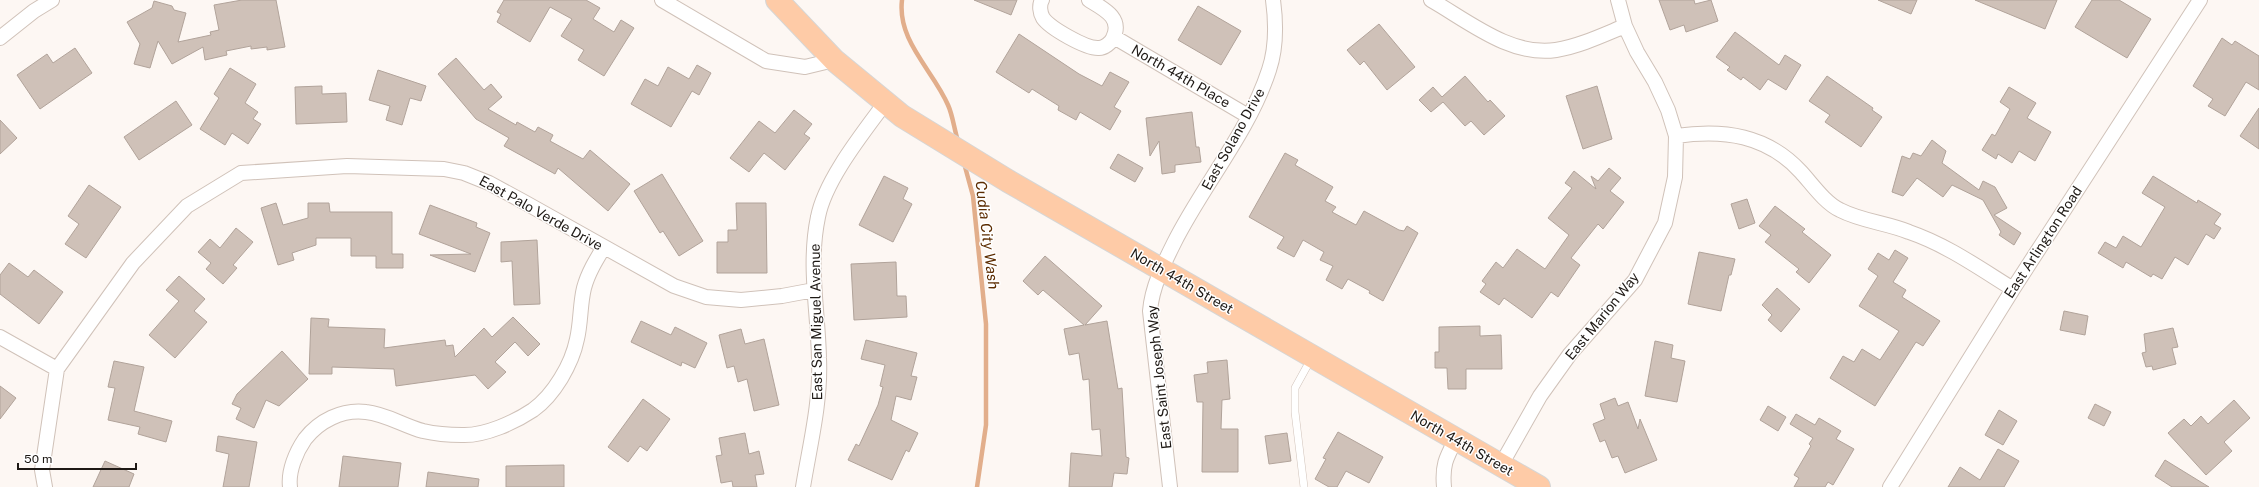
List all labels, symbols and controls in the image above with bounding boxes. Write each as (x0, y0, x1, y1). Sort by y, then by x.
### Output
street label: North 44th Place (1129, 41, 1233, 111)
street label: East Solano Drive (1198, 85, 1268, 193)
street label: East Palo Verde Drive (477, 172, 606, 254)
water label: Cudia City Wash (972, 180, 1003, 290)
street label: East Arlington Road (2001, 183, 2085, 301)
street label: East San Miguel Avenue (807, 243, 825, 400)
street label: North 44th Street (1128, 245, 1236, 317)
street label: East Marion Way (1562, 269, 1642, 363)
street label: East Saint Joseph Way (1143, 304, 1175, 450)
street label: North 44th Street (1408, 407, 1516, 479)
scale bar (18, 445, 136, 471)
text: 50 m (24, 452, 52, 466)

